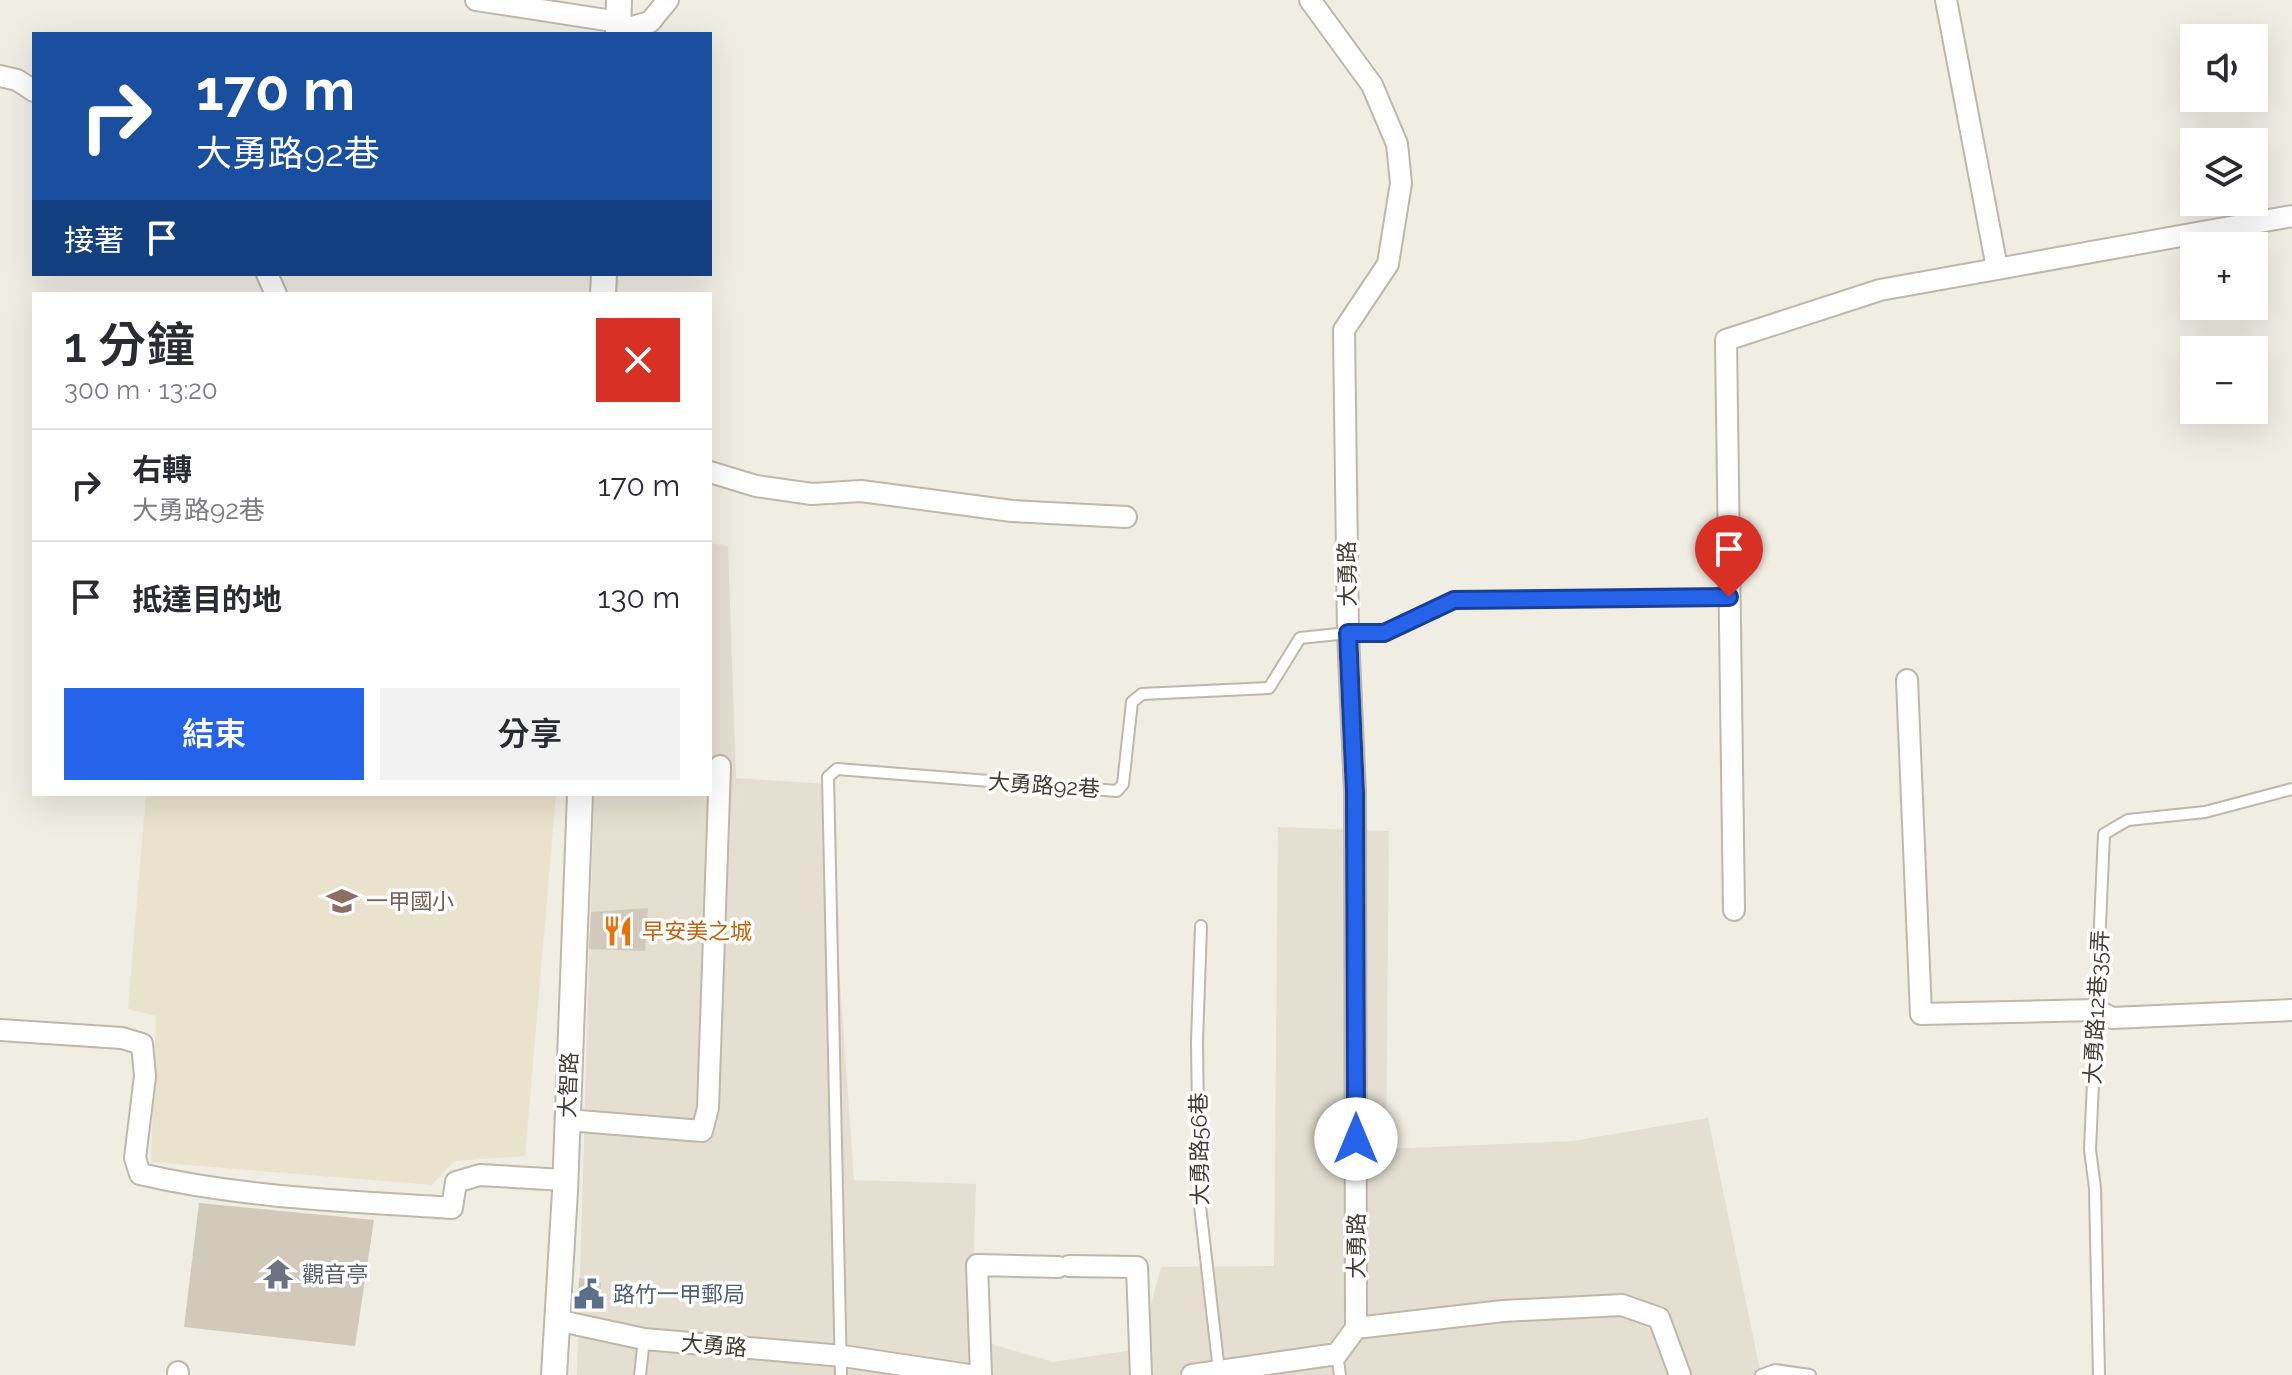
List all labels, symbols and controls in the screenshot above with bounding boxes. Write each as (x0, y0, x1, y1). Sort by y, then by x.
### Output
map controls (2180, 24, 2268, 424)
button: sound (2180, 24, 2268, 112)
text: 170 m (196, 57, 355, 123)
icon: right (64, 64, 168, 168)
button: layers (2180, 128, 2268, 216)
text: 大勇路92巷 (196, 132, 380, 174)
icon: arrive (140, 216, 184, 260)
text: 接著 (64, 223, 124, 258)
button: + (2180, 232, 2268, 320)
text: 1 分鐘 (64, 317, 194, 373)
button: close (596, 318, 680, 402)
button: − (2180, 336, 2268, 424)
text: 300 m · 13:20 (64, 375, 218, 405)
text: 右轉 (132, 452, 192, 487)
icon: right (64, 463, 108, 507)
text: 170 m (598, 468, 680, 503)
text: 大勇路92巷 (132, 495, 265, 525)
pin (1695, 515, 1763, 597)
icon: arrive (1707, 527, 1751, 571)
street label: 大勇路 (1333, 541, 1361, 607)
icon: arrive (64, 575, 108, 619)
text: 130 m (598, 580, 680, 615)
text: 抵達目的地 (132, 582, 282, 617)
button: 結束 (64, 688, 364, 780)
button: 分享 (380, 688, 680, 780)
street label: 大勇路92巷 (987, 768, 1101, 802)
school or university icon: 一甲國小 (325, 884, 359, 918)
place label: 一甲國小 (366, 888, 454, 914)
restaurant icon: 早安美之城 (601, 914, 635, 948)
place label: 早安美之城 (642, 918, 752, 944)
street label: 大勇路12巷35弄 (2079, 929, 2113, 1085)
street label: 大智路 (554, 1052, 582, 1118)
street label: 大勇路56巷 (1185, 1092, 1213, 1206)
position arrow (1314, 1097, 1398, 1181)
street label: 大勇路 (1343, 1213, 1369, 1279)
temple icon: 觀音亭 (261, 1257, 295, 1291)
place label: 觀音亭 (302, 1261, 368, 1287)
public building icon: 路竹一甲郵局 (572, 1277, 606, 1311)
place label: 路竹一甲郵局 (613, 1281, 745, 1307)
street label: 大勇路 (680, 1329, 748, 1361)

